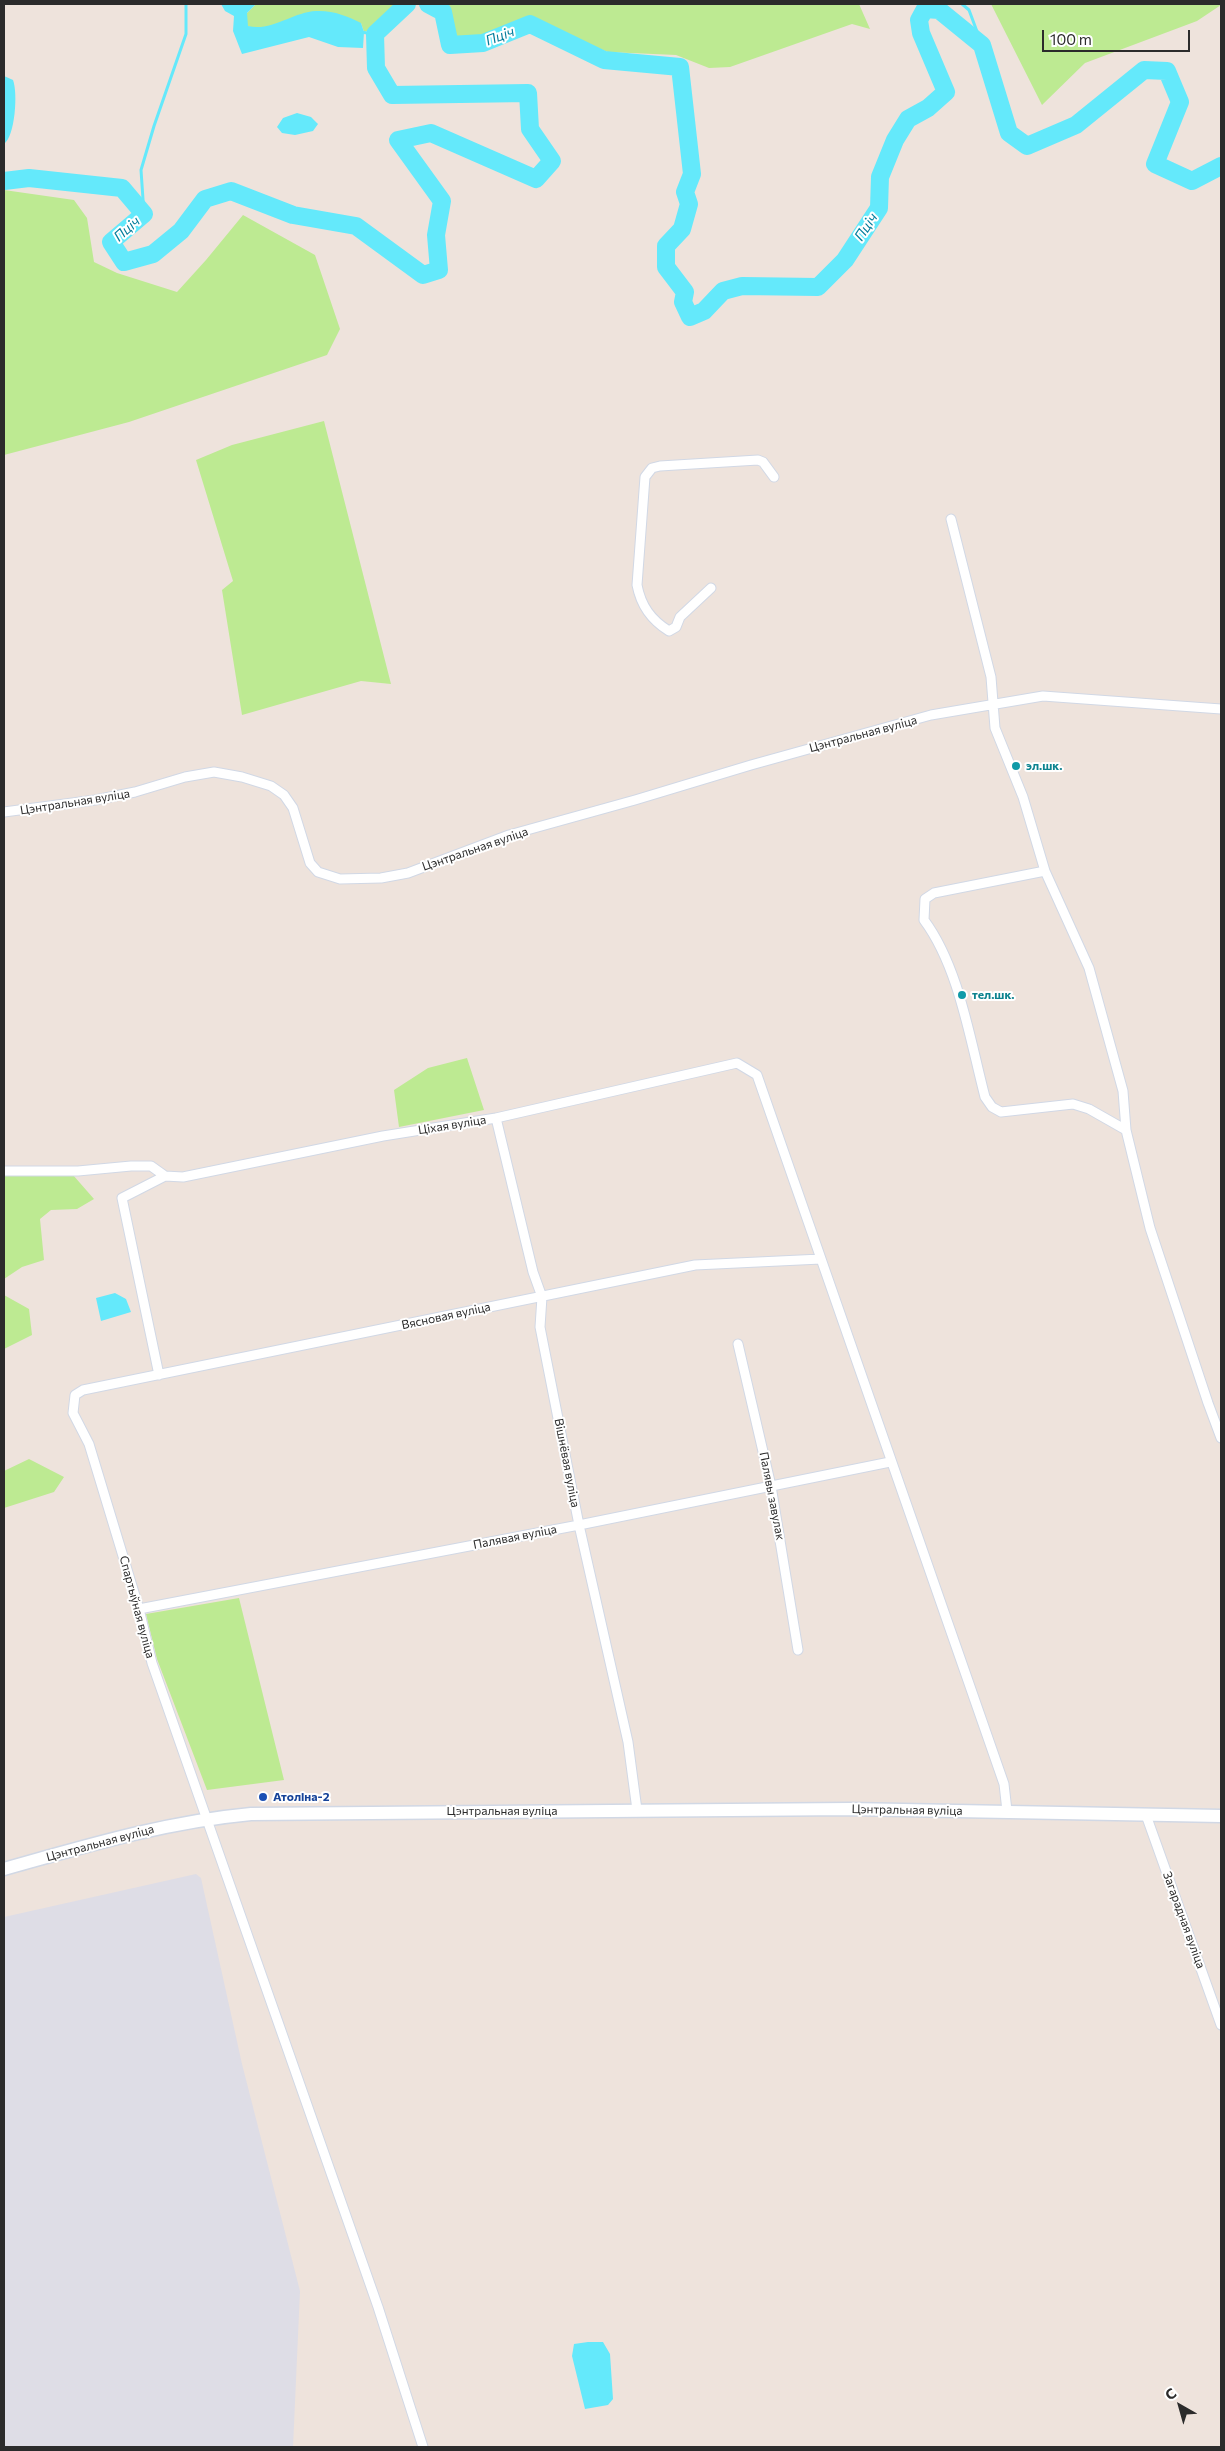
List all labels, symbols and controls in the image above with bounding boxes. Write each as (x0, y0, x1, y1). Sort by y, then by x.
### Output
scale bar (1045, 20, 1192, 52)
water label: Пціч (483, 23, 517, 49)
text: 100 m (1050, 30, 1092, 48)
water label: Пціч (851, 210, 881, 244)
water label: Пціч (110, 213, 144, 245)
street label: Цэнтральная вуліца (808, 713, 918, 755)
place label: эл.шк. (1026, 759, 1062, 773)
marker: эл.шк. (1010, 760, 1022, 772)
street label: Цэнтральная вуліца (19, 786, 131, 818)
street label: Цэнтральная вуліца (420, 824, 530, 874)
place label: тел.шк. (972, 988, 1014, 1002)
marker: тел.шк. (956, 989, 968, 1001)
street label: Ціхая вуліца (417, 1113, 487, 1137)
street label: Вясновая вуліца (400, 1300, 492, 1332)
street label: Вішнёвая вуліца (551, 1417, 583, 1509)
street label: Палявы завулак (756, 1451, 788, 1541)
street label: Палявая вуліца (472, 1522, 558, 1552)
street label: Спартыўная вуліца (116, 1554, 158, 1660)
place label: Атоліна-2 (273, 1790, 330, 1804)
marker: Атоліна-2 (257, 1791, 269, 1803)
street label: Цэнтральная вуліца (851, 1802, 963, 1818)
street label: Цэнтральная вуліца (446, 1804, 558, 1818)
street label: Цэнтральная вуліца (45, 1822, 155, 1864)
street label: Загарадная вуліца (1160, 1870, 1208, 1970)
north arrow (1155, 2381, 1205, 2431)
text: С (1161, 2384, 1179, 2403)

